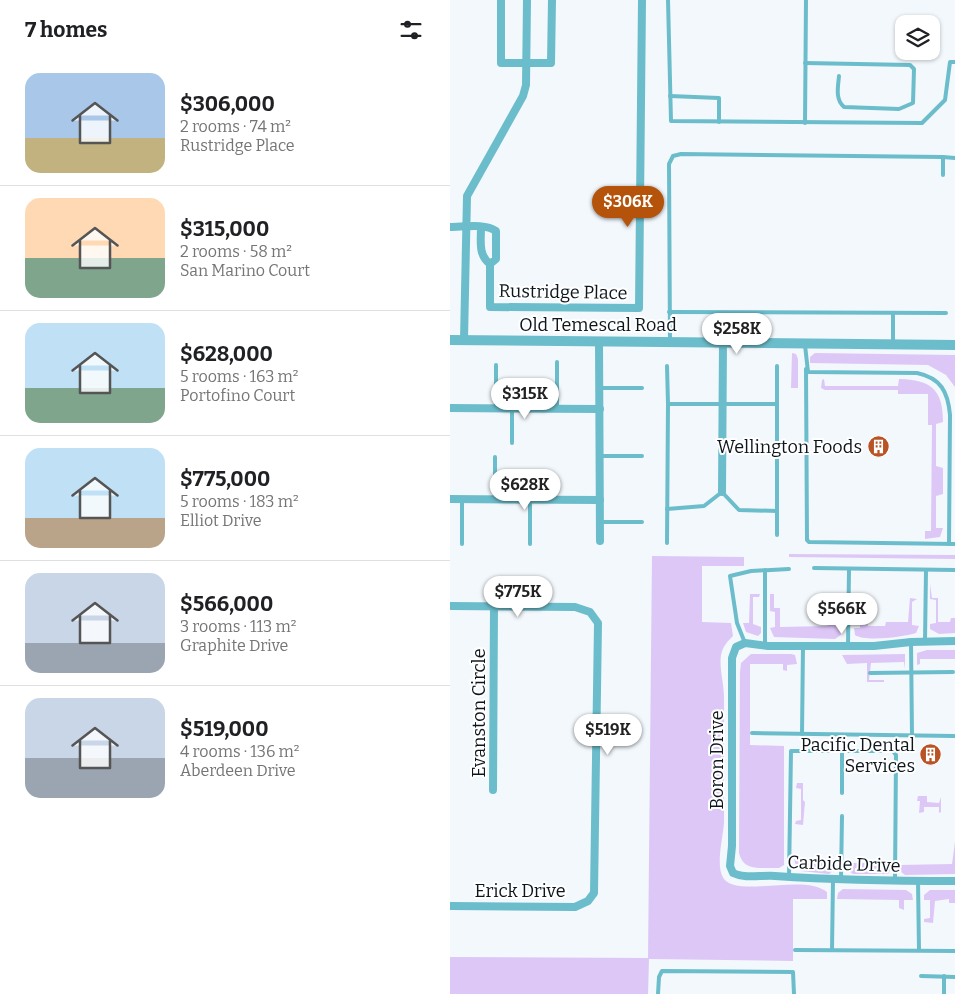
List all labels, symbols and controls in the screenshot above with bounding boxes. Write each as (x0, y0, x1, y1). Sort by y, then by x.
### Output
map controls (895, 15, 940, 60)
button: layers (895, 15, 940, 60)
icon: filters (397, 16, 425, 44)
text: 7 homes (25, 17, 107, 43)
text: $306,000 (180, 91, 275, 117)
icon: home (65, 93, 125, 153)
text: 2 rooms · 74 m² (180, 117, 291, 136)
text: Rustridge Place (180, 136, 295, 155)
pin: $306K (593, 186, 663, 228)
text: $306K (603, 192, 653, 211)
text: $315,000 (180, 216, 269, 242)
icon: home (65, 218, 125, 278)
text: 2 rooms · 58 m² (180, 242, 292, 261)
text: San Marino Court (180, 261, 310, 280)
street label: Rustridge Place (498, 280, 628, 304)
pin: $258K (702, 312, 772, 355)
street label: Old Temescal Road (519, 314, 677, 336)
text: $258K (713, 319, 761, 338)
text: $628,000 (180, 341, 273, 367)
icon: home (65, 343, 125, 403)
text: 5 rooms · 163 m² (180, 367, 298, 386)
pin: $315K (490, 378, 560, 420)
text: $315K (502, 384, 548, 403)
text: Portofino Court (180, 386, 295, 405)
building icon: Wellington Foods (866, 435, 890, 459)
place label: Wellington Foods (717, 436, 862, 458)
text: $775,000 (180, 466, 270, 492)
icon: home (65, 468, 125, 528)
pin: $628K (490, 468, 560, 511)
text: $628K (501, 475, 549, 494)
text: 5 rooms · 183 m² (180, 492, 299, 511)
text: Elliot Drive (180, 511, 262, 530)
pin: $775K (483, 576, 553, 618)
text: $775K (495, 582, 541, 601)
text: $566,000 (180, 591, 273, 617)
pin: $566K (807, 592, 877, 635)
icon: home (65, 593, 125, 653)
text: $566K (818, 599, 866, 618)
text: 3 rooms · 113 m² (180, 617, 296, 636)
text: Graphite Drive (180, 636, 288, 655)
street label: Evanston Circle (468, 648, 490, 778)
street label: Boron Drive (706, 711, 728, 810)
pin: $519K (573, 714, 643, 756)
text: $519,000 (180, 716, 269, 742)
icon: home (65, 718, 125, 778)
text: $519K (585, 720, 631, 739)
place label: Pacific Dental Services (800, 734, 915, 777)
text: 4 rooms · 136 m² (180, 742, 299, 761)
building icon: Pacific Dental Services (919, 743, 943, 767)
text: Aberdeen Drive (180, 761, 296, 780)
street label: Carbide Drive (787, 851, 901, 877)
street label: Erick Drive (474, 880, 566, 902)

